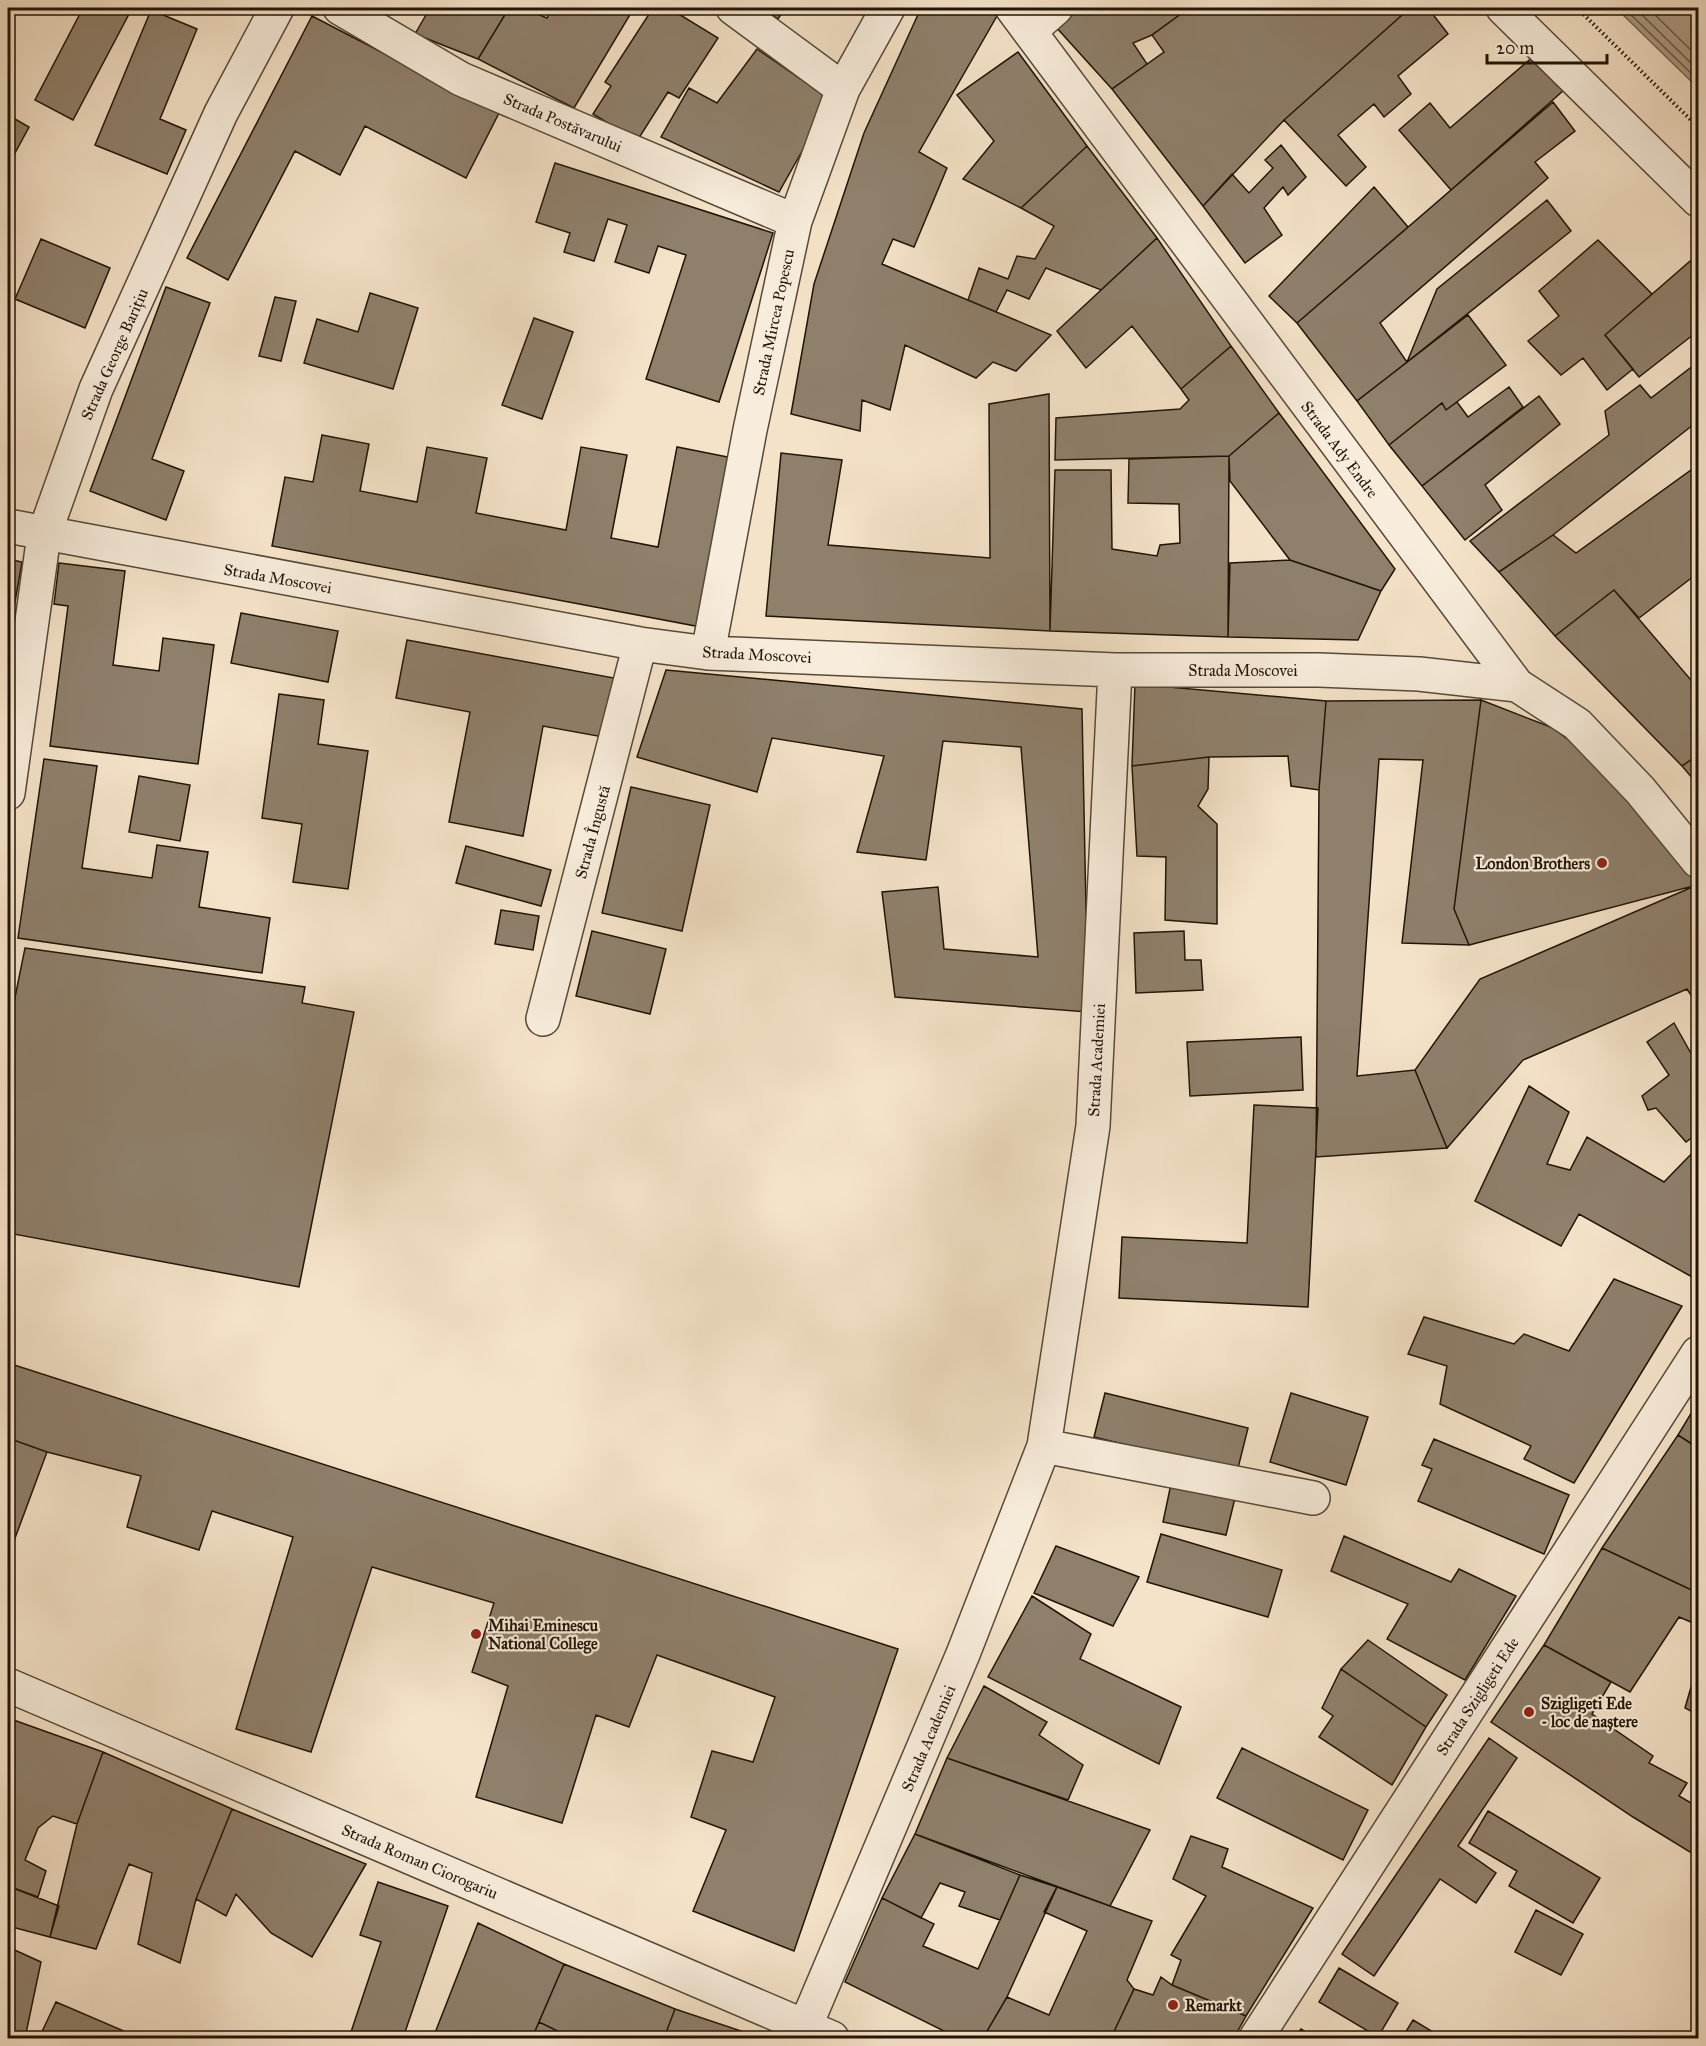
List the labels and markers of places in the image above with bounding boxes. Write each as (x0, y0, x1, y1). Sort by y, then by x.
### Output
place label: London Brothers (1475, 854, 1590, 873)
marker: London Brothers (1595, 856, 1609, 870)
place label: Mihai Eminescu National College (488, 1616, 599, 1654)
marker: Mihai Eminescu National College (469, 1627, 483, 1641)
place label: Szigligeti Ede - loc de naștere (1541, 1694, 1638, 1732)
marker: Szigligeti Ede - loc de naștere (1522, 1705, 1536, 1719)
place label: Remarkt (1185, 1996, 1242, 2015)
marker: Remarkt (1166, 1998, 1180, 2012)

